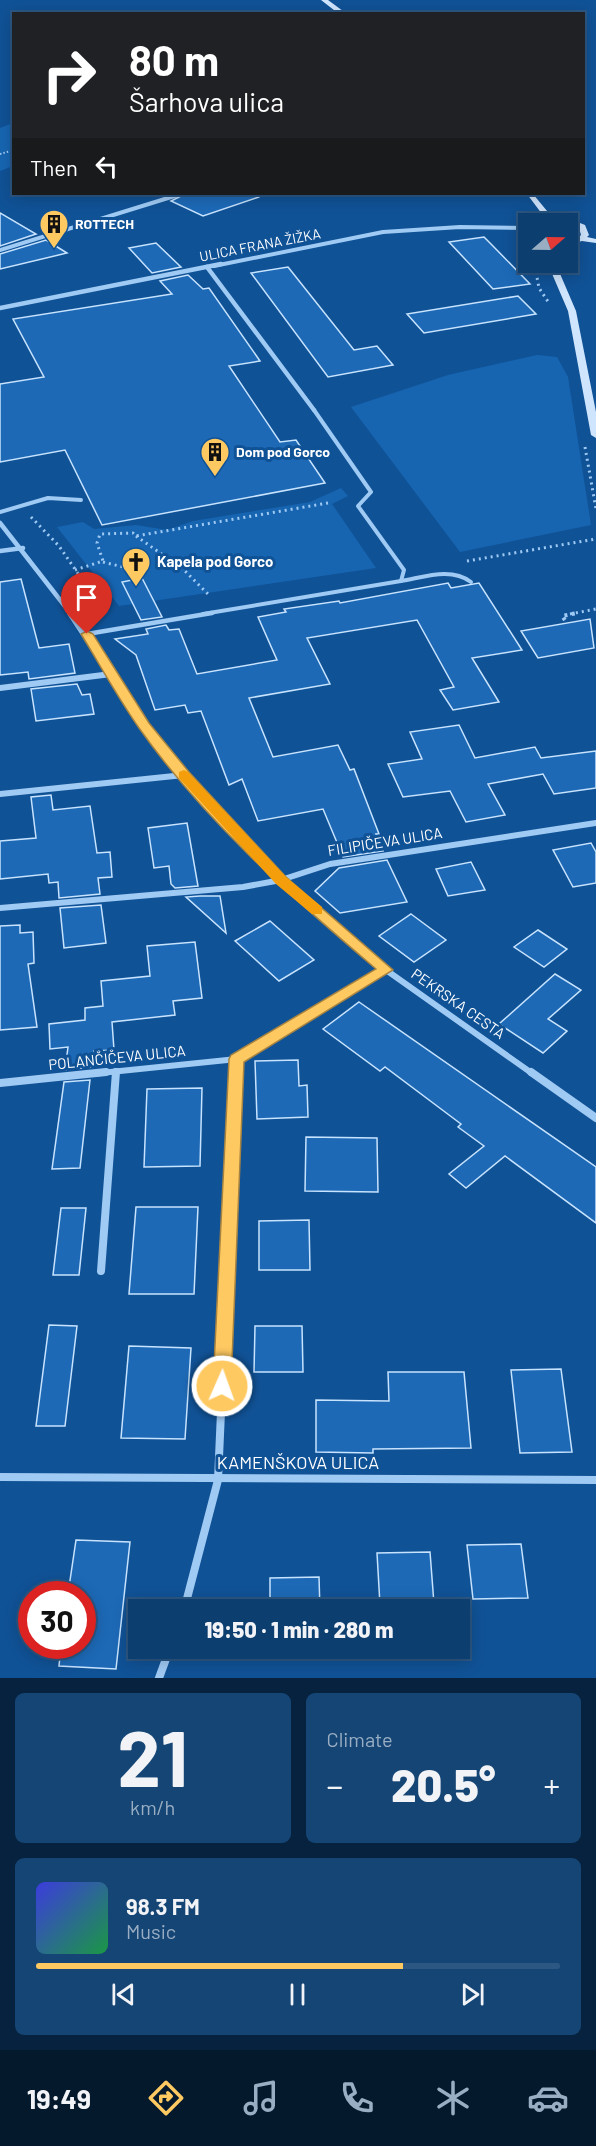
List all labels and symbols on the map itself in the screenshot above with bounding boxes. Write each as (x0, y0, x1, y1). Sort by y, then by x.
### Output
building icon: ROTTECH (38, 208, 70, 250)
north arrow (518, 213, 578, 273)
place label: ROTTECH (75, 215, 134, 232)
street label: ULICA FRANA ŽIŽKA (198, 224, 322, 265)
building icon: Dom pod Gorco (199, 436, 231, 478)
place label: Dom pod Gorco (236, 443, 330, 460)
church icon: Kapela pod Gorco (120, 546, 152, 588)
place label: Kapela pod Gorco (157, 552, 273, 570)
pin (61, 572, 112, 634)
street label: FILIPIČEVA ULICA (326, 823, 443, 859)
street label: PEKRSKA CESTA (408, 964, 509, 1042)
street label: POLANČIČEVA ULICA (47, 1041, 186, 1073)
position arrow (190, 1354, 254, 1418)
street label: KAMENŠKOVA ULICA (217, 1451, 379, 1473)
speed limit sign: 30 (18, 1581, 96, 1659)

